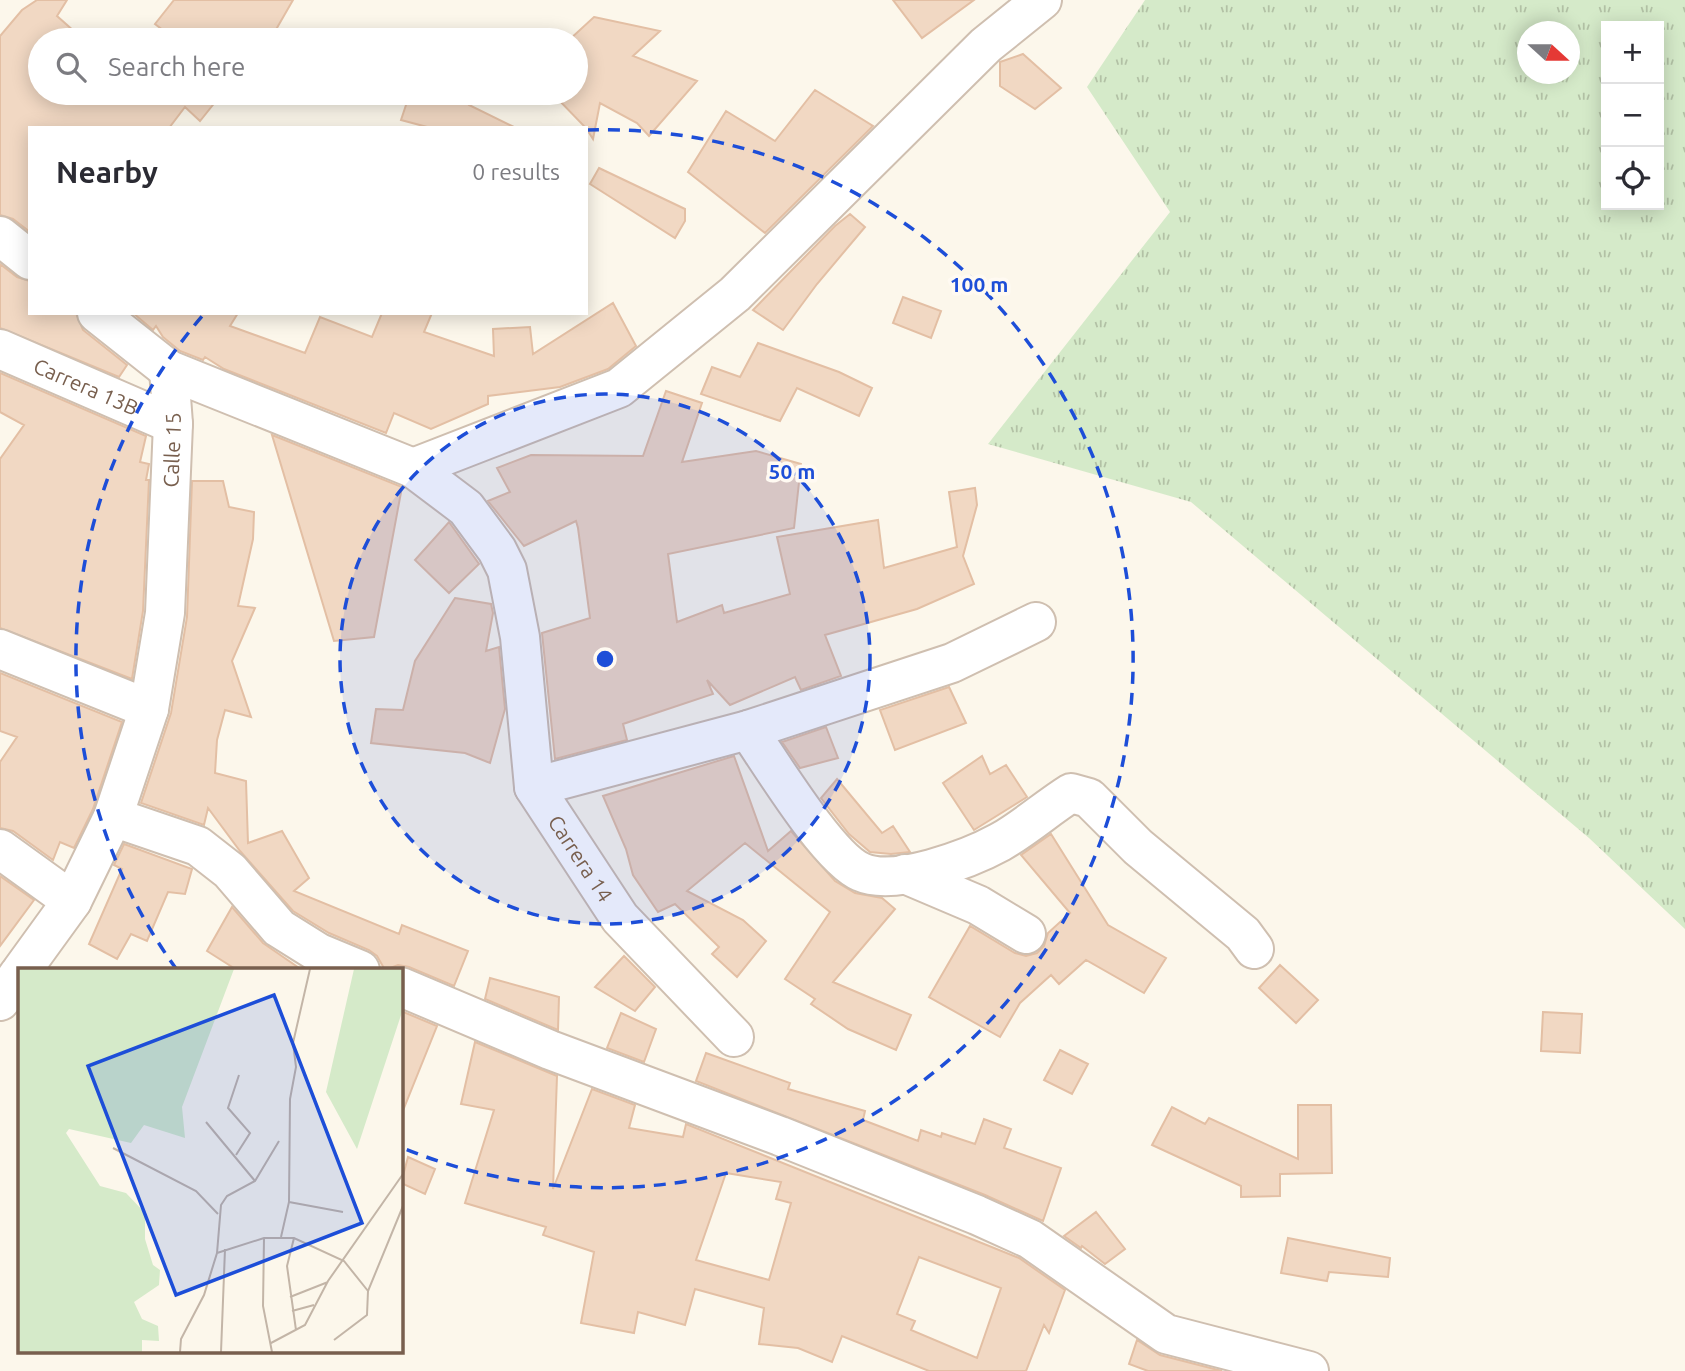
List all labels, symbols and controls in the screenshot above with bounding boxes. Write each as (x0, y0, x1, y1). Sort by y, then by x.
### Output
north arrow (1517, 21, 1580, 84)
map controls (1601, 21, 1664, 210)
button: + (1601, 21, 1664, 84)
search box (28, 28, 588, 105)
icon: search (52, 48, 90, 86)
text: Search here (108, 52, 245, 81)
button: − (1601, 84, 1664, 147)
button: locate (1601, 147, 1664, 210)
text: Nearby (56, 155, 158, 189)
text: 0 results (472, 159, 560, 184)
text: 100 m (950, 272, 1008, 296)
street label: Carrera 13B (30, 353, 142, 420)
street label: Calle 15 (158, 412, 185, 488)
text: 50 m (769, 459, 815, 483)
centre of rings (593, 647, 617, 671)
street label: Carrera 14 (544, 811, 618, 906)
inset map (18, 968, 402, 1354)

